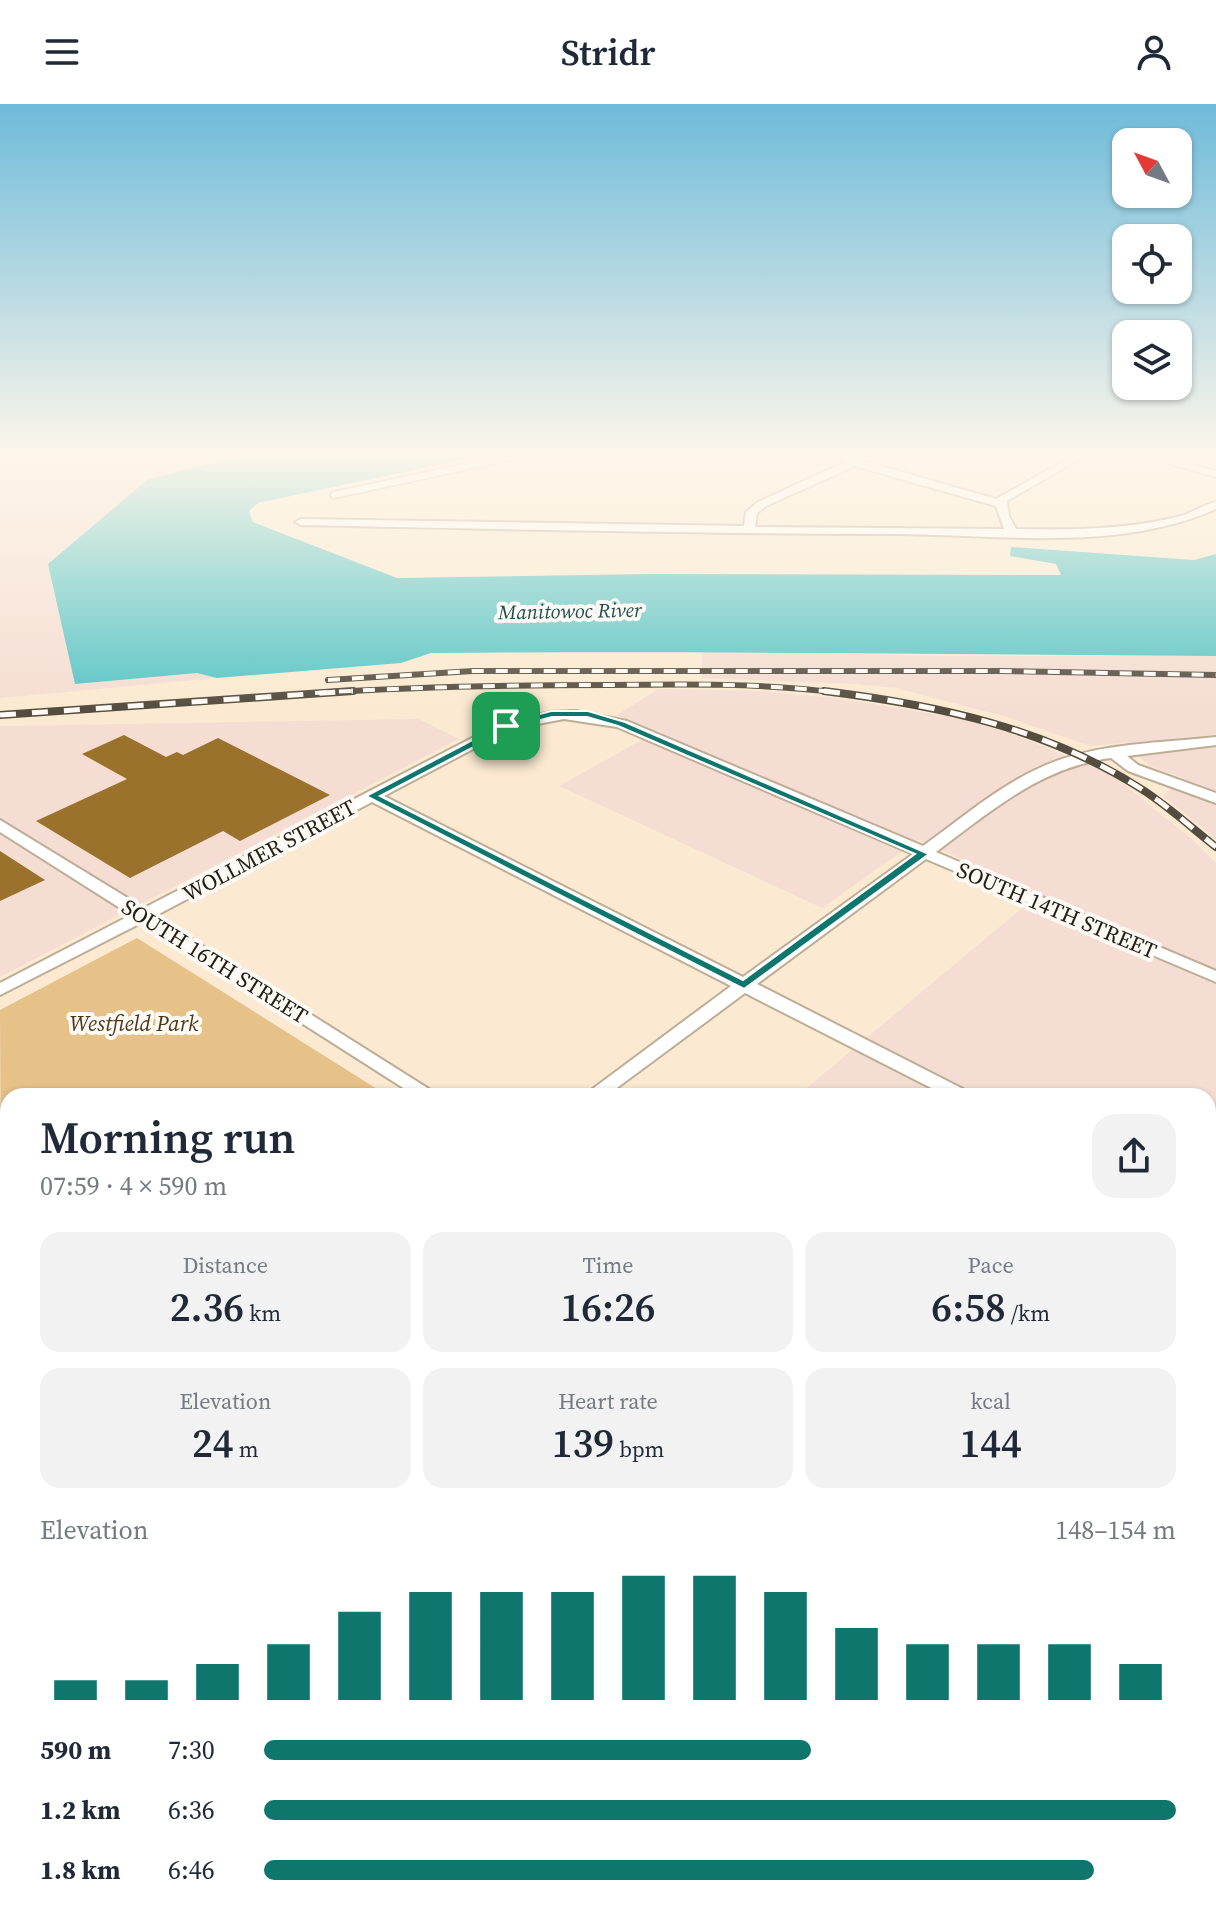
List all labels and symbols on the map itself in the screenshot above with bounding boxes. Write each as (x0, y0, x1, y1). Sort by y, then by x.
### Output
north arrow (1112, 128, 1192, 208)
water label: Manitowoc River (497, 596, 643, 626)
pin (472, 692, 540, 760)
street label: WOLLMER STREET (177, 792, 361, 908)
street label: SOUTH 14TH STREET (953, 854, 1161, 966)
street label: SOUTH 16TH STREET (116, 892, 314, 1030)
park label: Westfield Park (70, 1008, 199, 1038)

